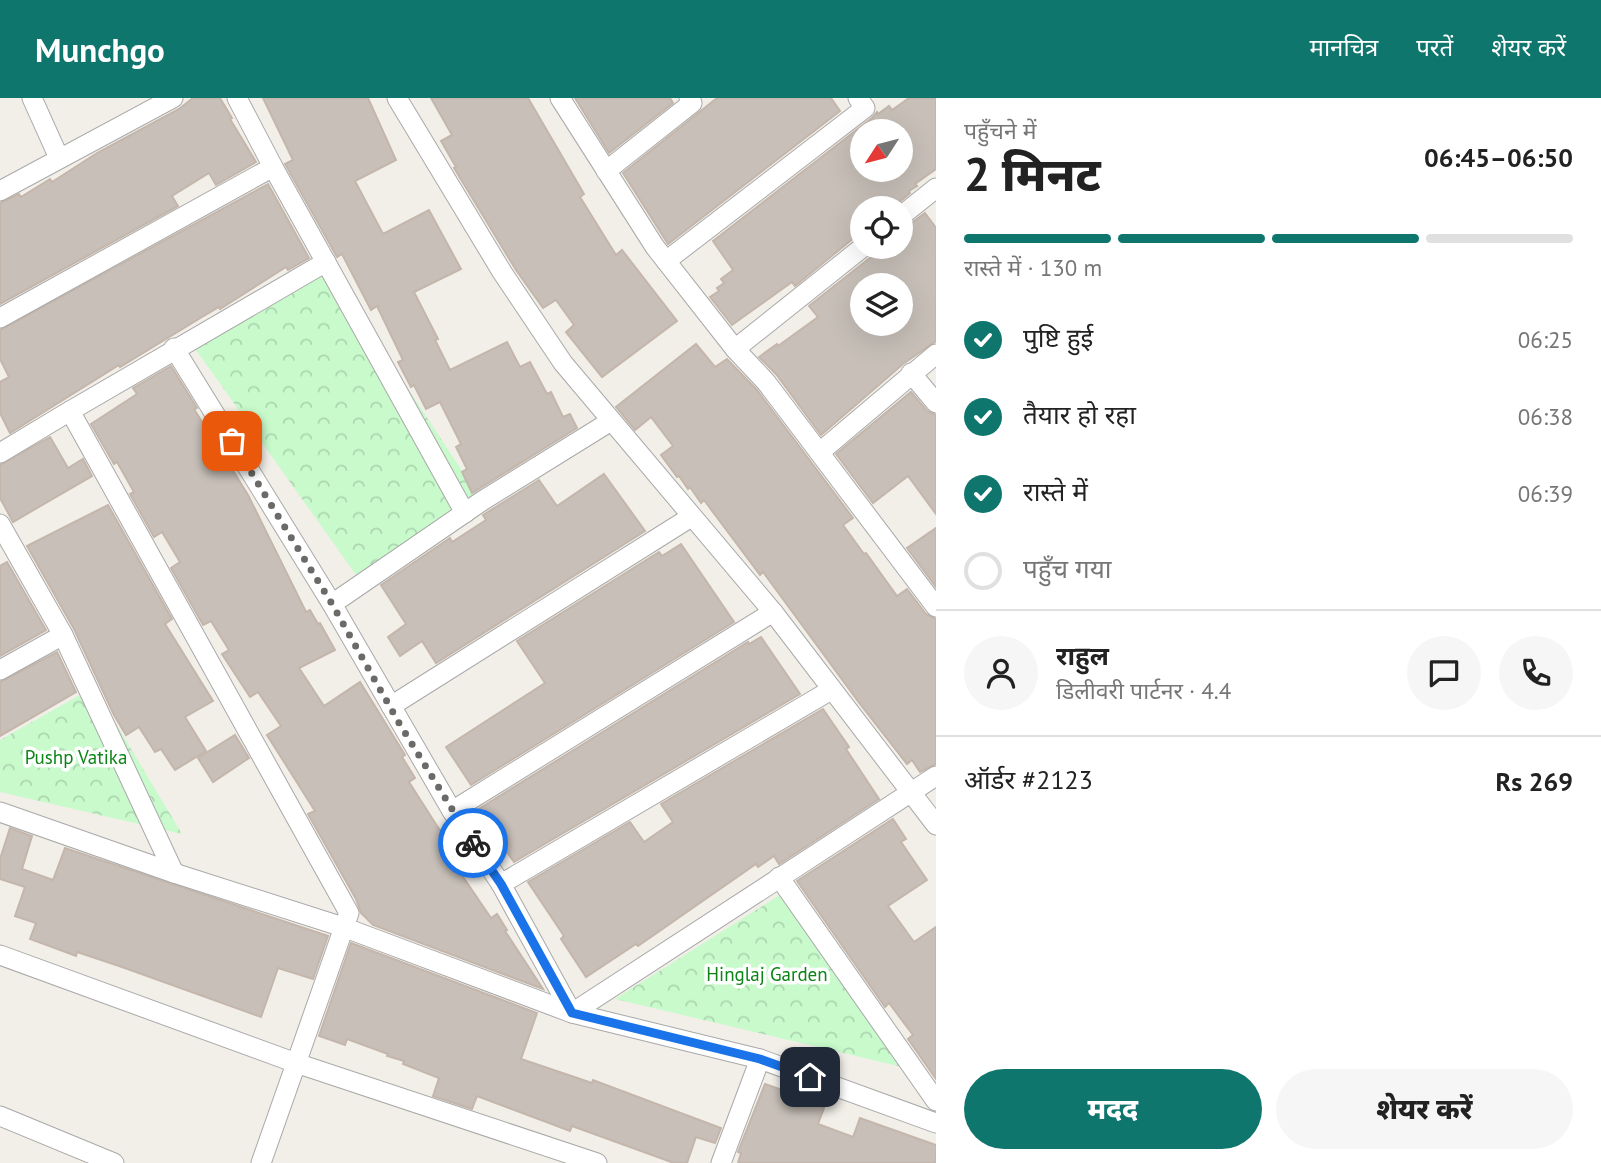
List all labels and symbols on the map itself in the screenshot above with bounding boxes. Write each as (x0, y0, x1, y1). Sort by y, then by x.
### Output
north arrow (850, 119, 914, 182)
pin (202, 411, 262, 471)
park label: Pushp Vatika (25, 745, 127, 769)
courier (438, 808, 508, 878)
park label: Hinglaj Garden (706, 962, 828, 986)
pin (780, 1047, 840, 1107)

